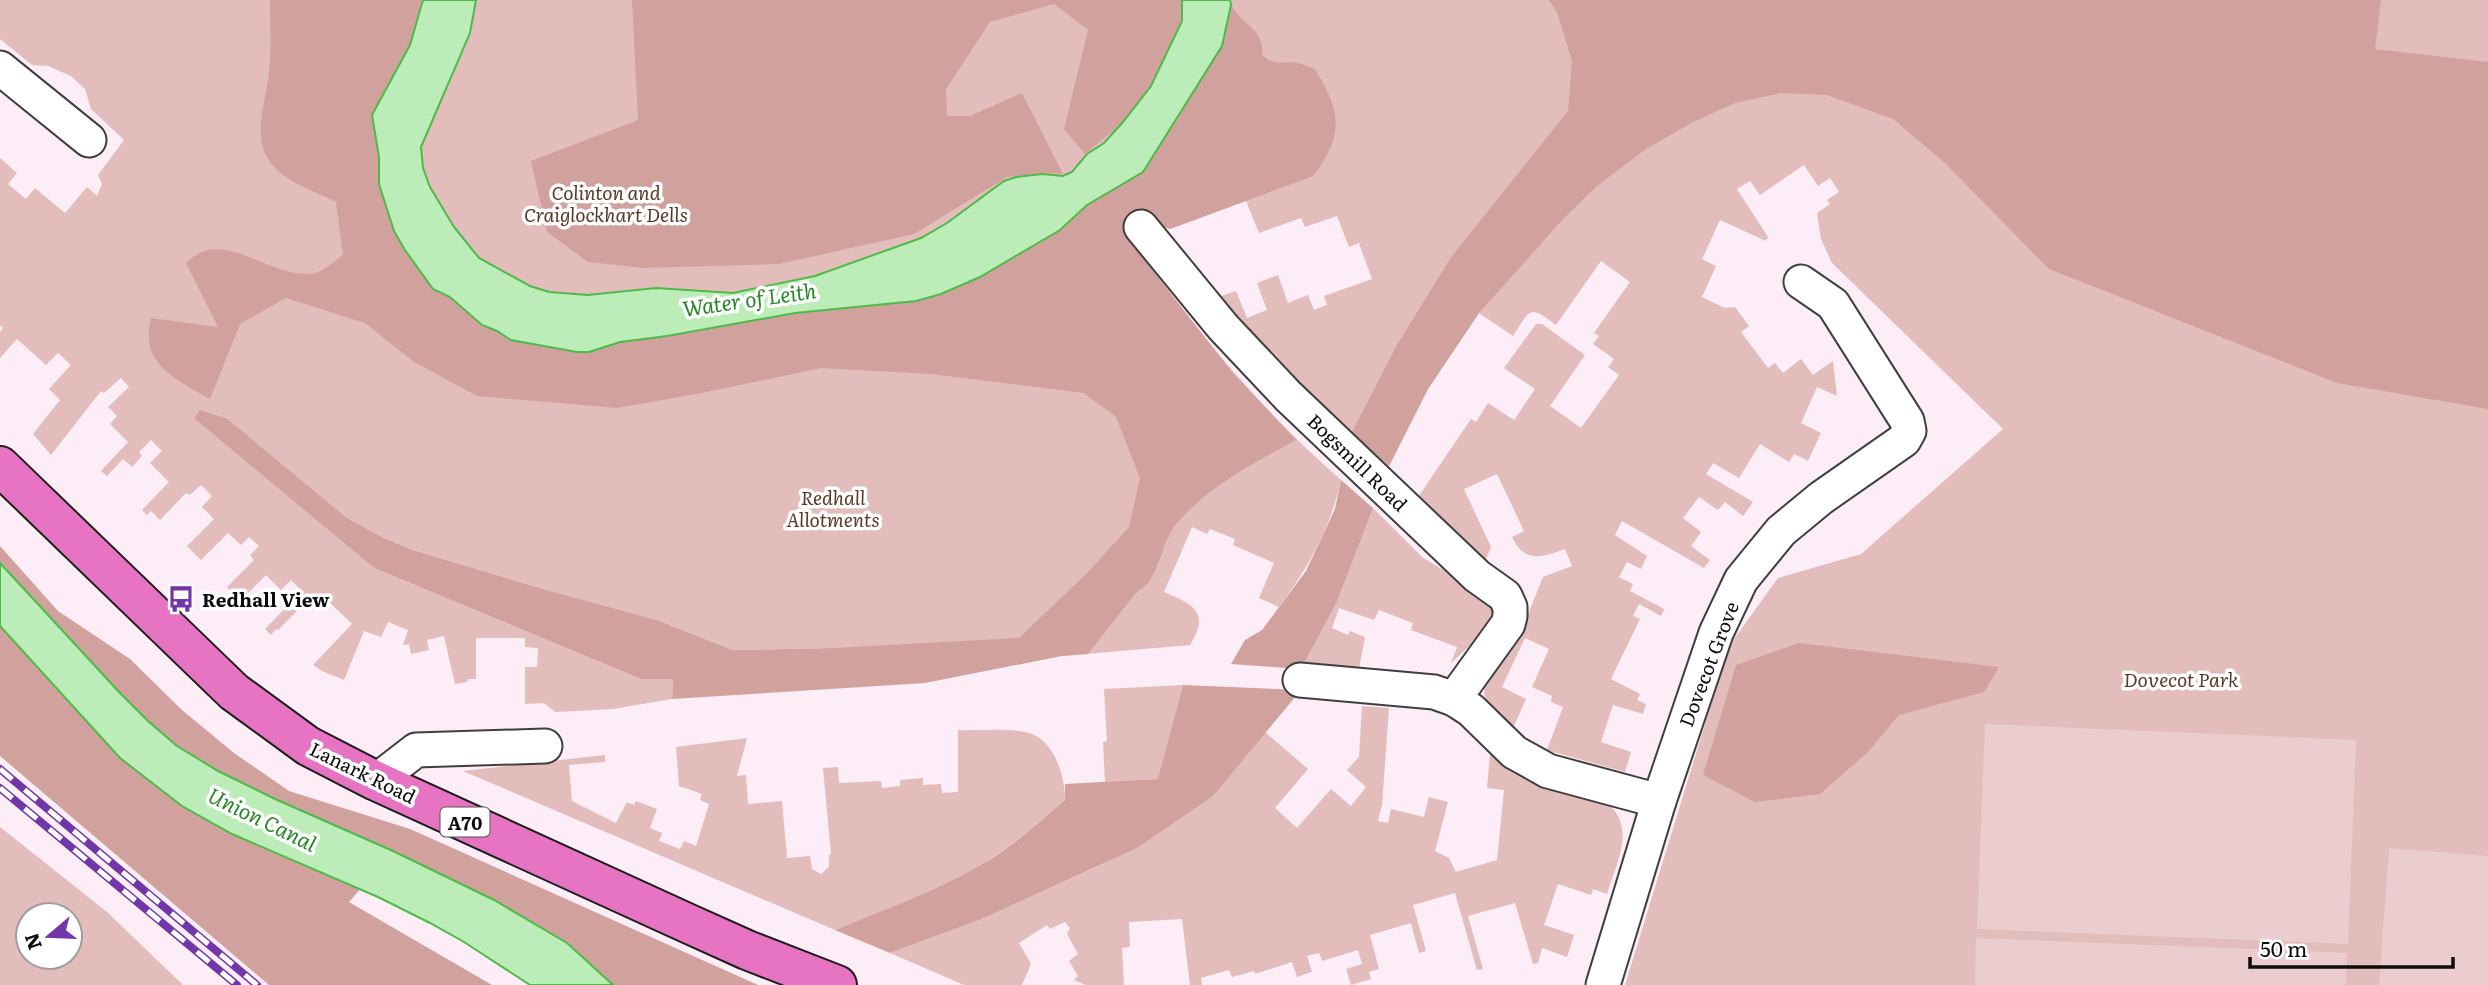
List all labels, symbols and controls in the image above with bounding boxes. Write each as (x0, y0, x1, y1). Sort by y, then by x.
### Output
park label: Colinton and Craiglockhart Dells (524, 178, 688, 228)
water label: Water of Leith (680, 273, 818, 323)
street label: Bogsmill Road (1302, 407, 1415, 517)
park label: Redhall Allotments (786, 483, 880, 533)
bus stop icon: Redhall View (166, 584, 196, 614)
place label: Redhall View (202, 585, 329, 613)
street label: Dovecot Grove (1671, 597, 1745, 731)
park label: Dovecot Park (2124, 665, 2239, 693)
street label: Lanark Road (305, 734, 421, 810)
water label: Union Canal (203, 778, 323, 858)
road number: A70 (440, 808, 490, 836)
north arrow (14, 901, 84, 971)
scale bar (2250, 926, 2453, 970)
text: N (16, 930, 48, 954)
text: 50 m (2260, 932, 2307, 963)

